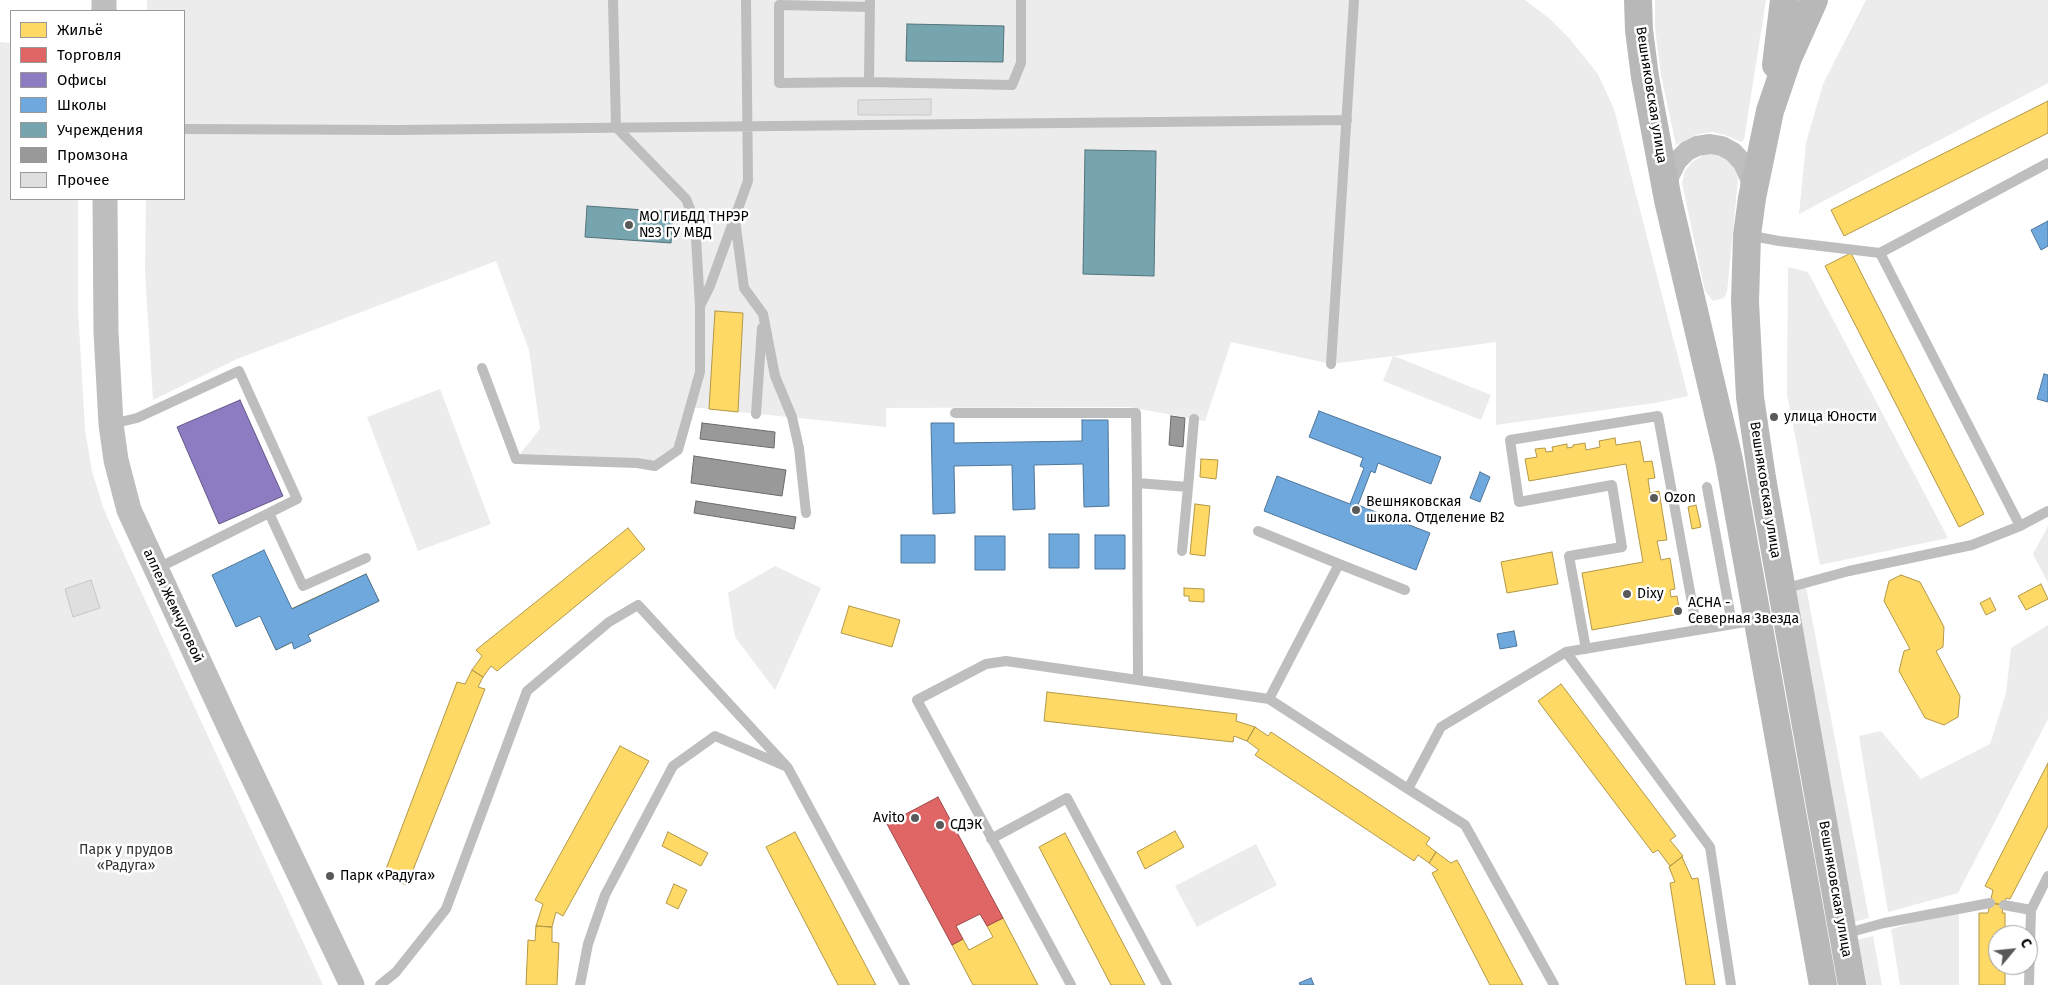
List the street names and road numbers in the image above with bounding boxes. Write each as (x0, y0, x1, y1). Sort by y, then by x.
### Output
street label: Вешняковская улица (1632, 25, 1670, 165)
street label: Вешняковская улица (1746, 420, 1784, 560)
street label: аллея Жемчуговой (139, 546, 207, 666)
street label: Вешняковская улица (1815, 819, 1855, 959)

